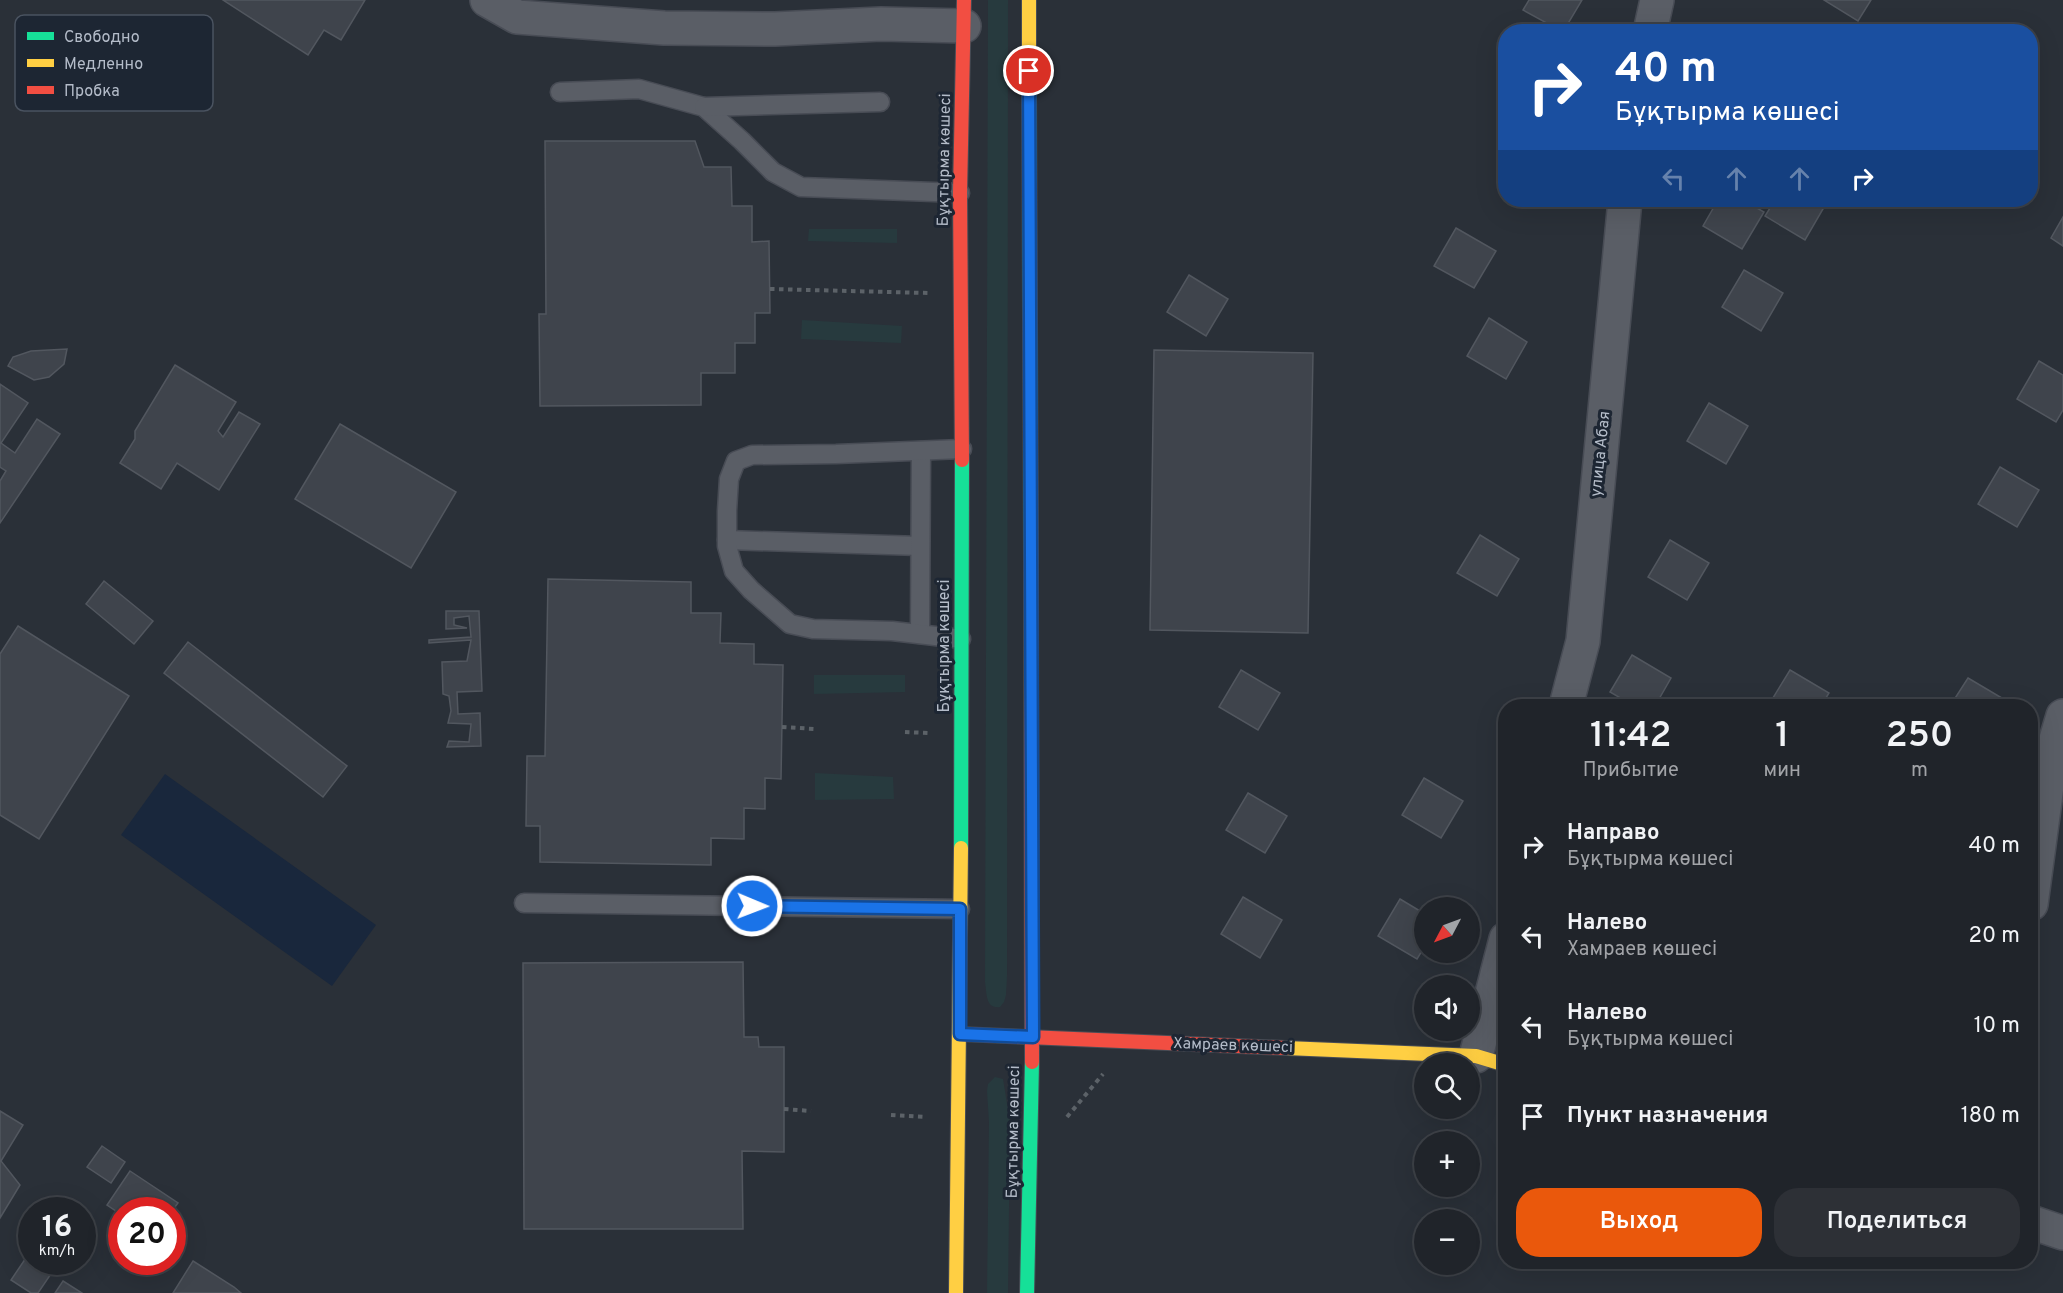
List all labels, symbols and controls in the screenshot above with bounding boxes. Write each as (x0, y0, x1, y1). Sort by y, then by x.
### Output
legend (15, 15, 213, 111)
text: Свободно (64, 28, 140, 48)
text: 40 m (1615, 44, 1717, 97)
pin (1003, 45, 1054, 96)
icon: right (1516, 48, 1594, 126)
icon: arrive (1012, 54, 1045, 87)
text: Медленно (64, 55, 143, 75)
text: Пробка (64, 82, 120, 102)
street label: Бұқтырма көшесі (934, 93, 956, 227)
text: Бұқтырма көшесі (1615, 96, 1840, 130)
icon: left (1657, 162, 1690, 195)
icon: ahead (1720, 162, 1753, 195)
icon: ahead (1783, 162, 1816, 195)
icon: right (1846, 162, 1879, 195)
street label: улица Абая (1587, 410, 1615, 498)
street label: Бұқтырма көшесі (935, 579, 955, 713)
text: 11:42 (1590, 714, 1672, 760)
text: 1 (1775, 714, 1789, 760)
text: 250 (1886, 714, 1953, 760)
text: Прибытие (1583, 758, 1679, 784)
text: мин (1764, 758, 1801, 784)
text: m (1911, 758, 1928, 784)
text: Направо (1567, 820, 1659, 847)
icon: right (1516, 830, 1549, 863)
text: 40 m (1968, 833, 2020, 860)
text: Бұқтырма көшесі (1567, 847, 1733, 873)
position arrow (720, 874, 784, 938)
north arrow (1414, 897, 1480, 963)
map controls (1414, 897, 1480, 1275)
text: Налево (1567, 910, 1647, 937)
icon: left (1516, 920, 1549, 953)
text: 20 m (1969, 923, 2020, 950)
text: Хамраев көшесі (1567, 937, 1717, 963)
button: sound (1414, 975, 1480, 1041)
text: Налево (1567, 1000, 1647, 1027)
icon: left (1516, 1010, 1549, 1043)
text: 10 m (1974, 1013, 2020, 1040)
text: Бұқтырма көшесі (1567, 1027, 1733, 1053)
street label: Хамраев көшесі (1173, 1034, 1293, 1058)
button: search (1414, 1053, 1480, 1119)
street label: Бұқтырма көшесі (1003, 1065, 1025, 1199)
icon: arrive (1516, 1100, 1549, 1133)
text: Пункт назначения (1567, 1103, 1768, 1130)
text: 180 m (1961, 1103, 2020, 1130)
button: + (1414, 1131, 1480, 1197)
button: Выход (1516, 1188, 1762, 1257)
button: Поделиться (1774, 1188, 2020, 1257)
speed limit sign: 20 (108, 1197, 186, 1275)
button: − (1414, 1209, 1480, 1275)
text: 16 (42, 1210, 72, 1247)
text: km/h (39, 1242, 75, 1261)

